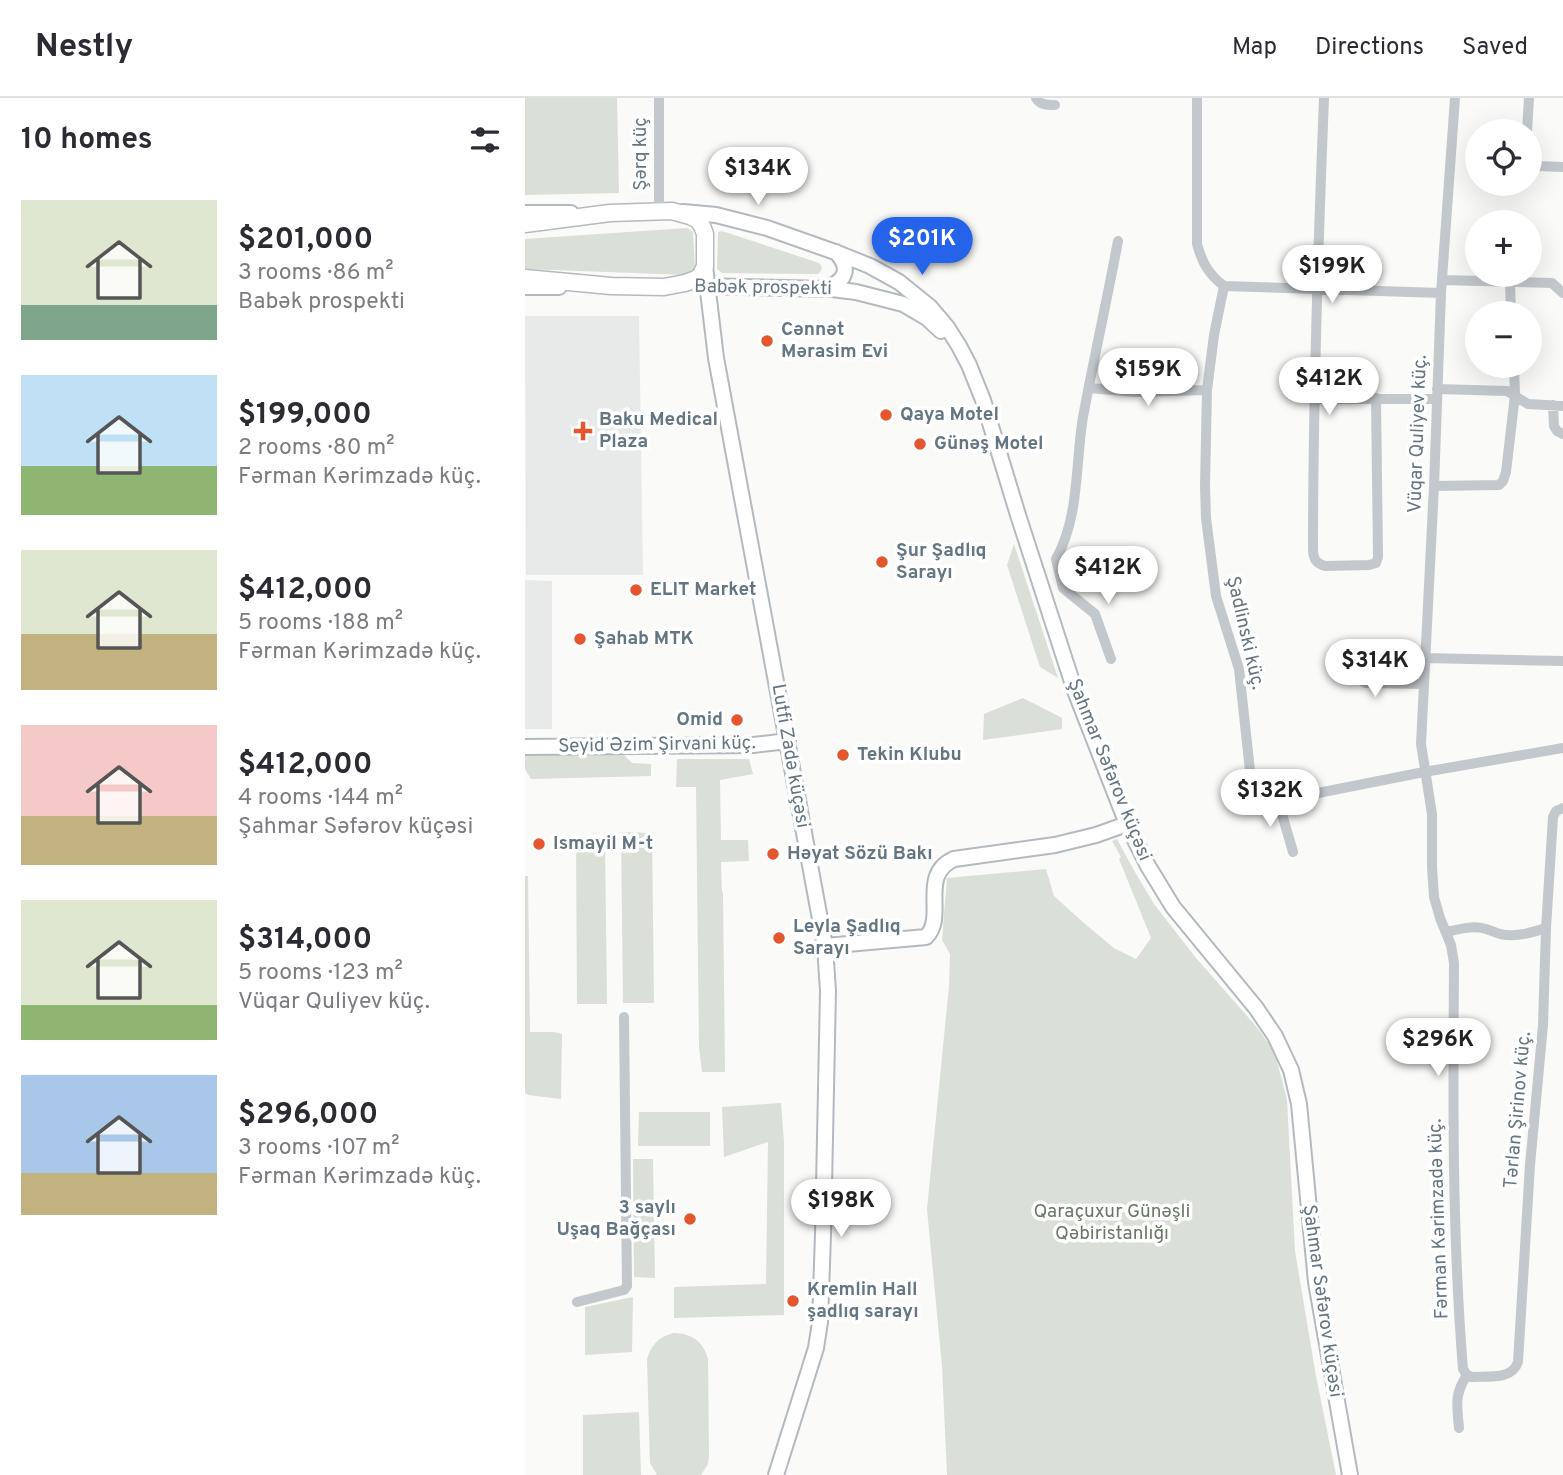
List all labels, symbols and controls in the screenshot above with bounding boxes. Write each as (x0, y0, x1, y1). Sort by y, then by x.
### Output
text: Nestly (35, 27, 133, 69)
text: Map (1232, 33, 1277, 63)
text: Directions (1315, 33, 1424, 63)
text: Saved (1462, 33, 1528, 63)
street label: Şərq küç (629, 117, 653, 191)
map controls (1465, 119, 1542, 378)
button: locate (1465, 119, 1542, 196)
icon: filters (466, 121, 504, 159)
text: 10 homes (21, 122, 152, 159)
pin: $134K (709, 148, 807, 207)
text: $134K (724, 155, 792, 184)
button: + (1465, 210, 1542, 287)
pin: $201K (873, 218, 971, 277)
text: $201,000 (238, 222, 373, 259)
text: $201K (888, 225, 956, 254)
icon: home (77, 228, 161, 312)
pin: $199K (1283, 246, 1381, 305)
text: $199K (1298, 253, 1366, 282)
text: 3 rooms · 86 m² (238, 259, 394, 288)
street label: Babək prospekti (694, 275, 832, 301)
text: Babək prospekti (238, 288, 405, 317)
button: − (1465, 301, 1542, 378)
place label: Cənnət Mərasim Evi (781, 318, 888, 364)
marker: Cənnət Mərasim Evi (759, 333, 775, 349)
pin: $159K (1099, 348, 1197, 408)
street label: Vüqar Quliyev küç. (1403, 354, 1433, 514)
text: $159K (1114, 356, 1182, 385)
pin: $412K (1280, 358, 1378, 417)
text: $412K (1295, 365, 1363, 394)
text: $199,000 (238, 397, 372, 434)
icon: home (77, 403, 161, 487)
place label: Qaya Motel (900, 403, 999, 427)
marker: Qaya Motel (878, 407, 894, 423)
place label: Baku Medical Plaza (599, 408, 718, 454)
marker: Baku Medical Plaza (573, 421, 593, 441)
place label: Günəş Motel (934, 432, 1044, 456)
text: 2 rooms · 80 m² (238, 434, 395, 463)
marker: Günəş Motel (912, 436, 928, 452)
text: Fərman Kərimzadə küç. (238, 463, 481, 492)
place label: Şur Şadlıq Sarayı (896, 539, 987, 585)
pin: $412K (1059, 546, 1157, 606)
marker: Şur Şadlıq Sarayı (874, 554, 890, 570)
text: $412K (1074, 554, 1142, 583)
text: $412,000 (238, 572, 373, 609)
street label: Şadlinski küç. (1220, 574, 1270, 692)
icon: home (77, 578, 161, 662)
place label: ELIT Market (650, 578, 756, 602)
marker: ELIT Market (628, 582, 644, 598)
text: 5 rooms · 188 m² (238, 609, 403, 638)
place label: Şahab MTK (594, 627, 694, 651)
marker: Şahab MTK (572, 631, 588, 647)
text: Fərman Kərimzadə küç. (238, 638, 481, 667)
pin: $314K (1326, 640, 1424, 699)
text: $314K (1341, 647, 1409, 676)
street label: Şahmar Səfərov küçəsi (1061, 675, 1157, 865)
street label: Lutfi Zadə küçəsi (766, 682, 814, 830)
place label: Omid (676, 708, 723, 732)
marker: Omid (729, 712, 745, 728)
street label: Seyid Əzim Şirvani küç. (558, 731, 756, 759)
place label: Tekin Klubu (857, 743, 962, 767)
text: $412,000 (238, 747, 373, 784)
marker: Tekin Klubu (835, 747, 851, 763)
icon: home (77, 753, 161, 837)
pin: $132K (1221, 770, 1319, 829)
text: $132K (1237, 777, 1303, 806)
text: 4 rooms · 144 m² (238, 784, 403, 813)
text: Şahmar Səfərov küçəsi (238, 813, 473, 842)
place label: Ismayil M-t (553, 832, 653, 856)
marker: Ismayil M-t (531, 836, 547, 852)
place label: Həyat Sözü Bakı (787, 842, 933, 866)
marker: Həyat Sözü Bakı (765, 846, 781, 862)
place label: Leyla Şadlıq Sarayı (793, 915, 901, 961)
text: $314,000 (238, 922, 372, 959)
icon: home (77, 928, 161, 1012)
marker: Leyla Şadlıq Sarayı (771, 930, 787, 946)
text: 5 rooms · 123 m² (238, 959, 403, 988)
text: Vüqar Quliyev küç. (238, 988, 430, 1017)
pin: $296K (1389, 1018, 1487, 1078)
text: $296K (1402, 1026, 1474, 1055)
street label: Tərlan Şirinov küç. (1499, 1030, 1537, 1190)
text: $296,000 (238, 1097, 378, 1134)
icon: home (77, 1103, 161, 1187)
street label: Fərman Kərimzadə küç. (1424, 1118, 1454, 1320)
text: 3 rooms · 107 m² (238, 1134, 400, 1163)
text: Fərman Kərimzadə küç. (238, 1163, 481, 1192)
pin: $198K (792, 1180, 890, 1239)
text: $198K (807, 1187, 875, 1216)
place label: 3 saylı Uşaq Bağçası (557, 1196, 676, 1242)
park label: Qaraçuxur Günəşli Qəbiristanlığı (1034, 1200, 1190, 1246)
street label: Şahmar Səfərov küçəsi (1297, 1203, 1347, 1399)
marker: 3 saylı Uşaq Bağçası (682, 1211, 698, 1227)
place label: Kremlin Hall şadlıq sarayı (807, 1278, 919, 1324)
marker: Kremlin Hall şadlıq sarayı (785, 1293, 801, 1309)

